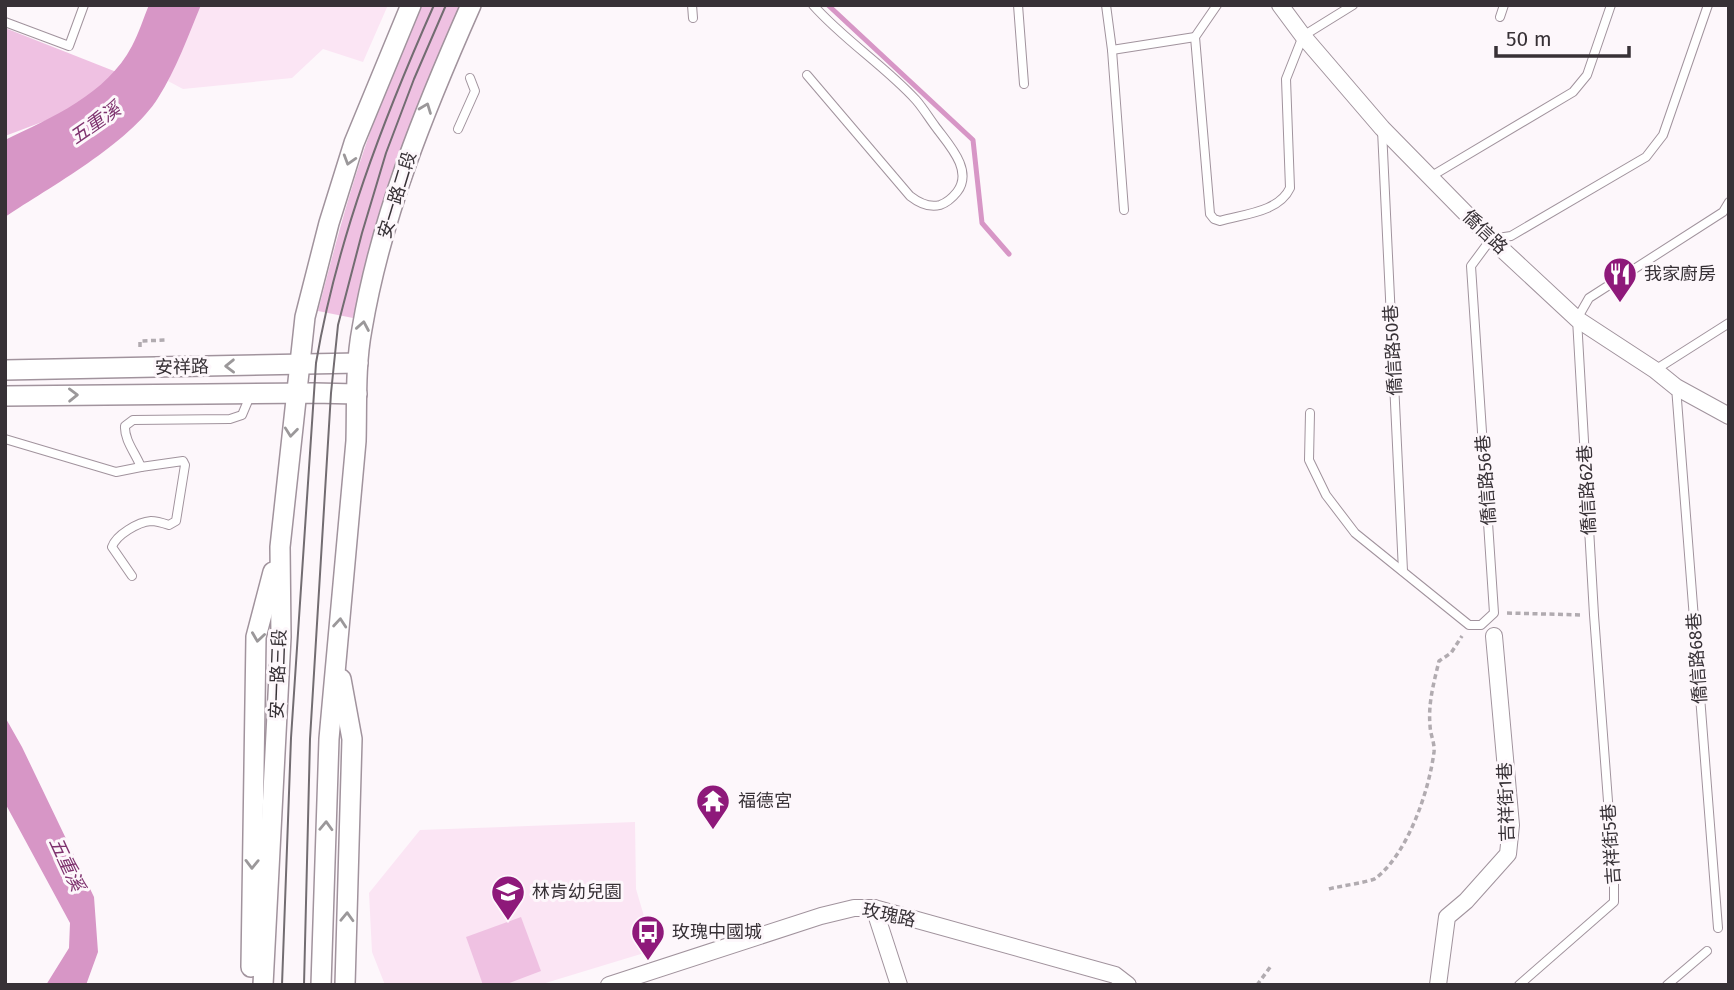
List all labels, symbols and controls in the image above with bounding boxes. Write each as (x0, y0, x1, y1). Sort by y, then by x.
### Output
scale bar (1496, 14, 1629, 58)
text: 50 m (1506, 26, 1552, 52)
water label: 五重溪 (65, 96, 127, 149)
one-way arrow (418, 103, 432, 115)
street label: 安一路二段 (373, 149, 421, 241)
one-way arrow (343, 153, 357, 165)
street label: 僑信路 (1458, 205, 1512, 259)
restaurant icon: 我家廚房 (1601, 255, 1639, 304)
place label: 我家廚房 (1644, 263, 1716, 285)
street label: 僑信路50巷 (1380, 304, 1406, 396)
one-way arrow (355, 321, 370, 332)
street label: 安祥路 (155, 356, 209, 378)
one-way arrow (225, 358, 235, 374)
one-way arrow (69, 387, 79, 403)
one-way arrow (284, 426, 299, 437)
street label: 僑信路56巷 (1472, 434, 1500, 526)
street label: 僑信路62巷 (1574, 444, 1600, 536)
street label: 僑信路68巷 (1683, 612, 1711, 704)
one-way arrow (332, 617, 347, 628)
street label: 安一路三段 (265, 629, 291, 719)
one-way arrow (250, 631, 265, 643)
street label: 吉祥街1巷 (1494, 762, 1518, 842)
temple icon: 福德宮 (694, 782, 732, 831)
place label: 福德宮 (738, 790, 792, 812)
street label: 吉祥街5巷 (1597, 803, 1625, 885)
one-way arrow (318, 820, 333, 831)
water label: 五重溪 (45, 833, 91, 897)
one-way arrow (244, 860, 260, 870)
school or university icon: 林肯幼兒園 (489, 873, 527, 922)
place label: 林肯幼兒園 (532, 881, 622, 903)
street label: 玫瑰路 (860, 899, 918, 931)
one-way arrow (340, 911, 355, 922)
bus stop icon: 玫瑰中國城 (629, 913, 667, 962)
place label: 玫瑰中國城 (672, 921, 762, 943)

